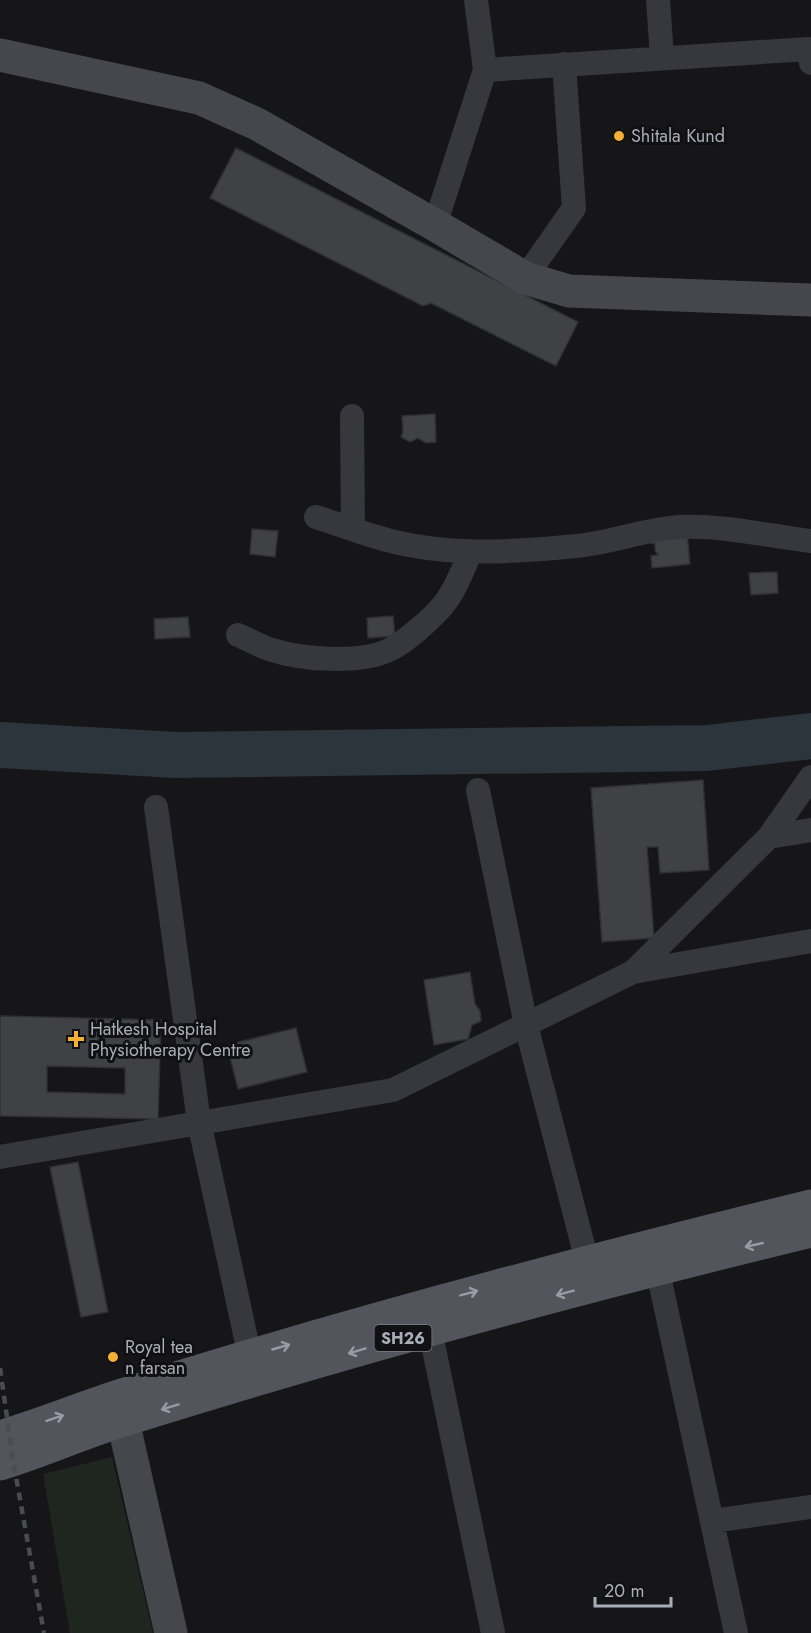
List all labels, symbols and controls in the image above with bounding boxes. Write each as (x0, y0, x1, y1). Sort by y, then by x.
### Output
place label: Shitala Kund (631, 123, 725, 149)
marker: Shitala Kund (612, 129, 626, 143)
place label: Hatkesh Hospital Physiotherapy Centre (90, 1016, 251, 1063)
marker: Hatkesh Hospital Physiotherapy Centre (67, 1030, 85, 1048)
one-way arrow (745, 1239, 764, 1251)
one-way arrow (459, 1287, 478, 1298)
one-way arrow (556, 1288, 575, 1299)
road number: SH26 (374, 1325, 432, 1351)
place label: Royal tea n farsan (125, 1334, 193, 1381)
one-way arrow (272, 1341, 291, 1352)
one-way arrow (348, 1346, 367, 1357)
marker: Royal tea n farsan (106, 1350, 120, 1364)
one-way arrow (161, 1401, 180, 1413)
one-way arrow (45, 1412, 64, 1423)
scale bar (595, 1570, 672, 1608)
text: 20 m (604, 1578, 644, 1604)

